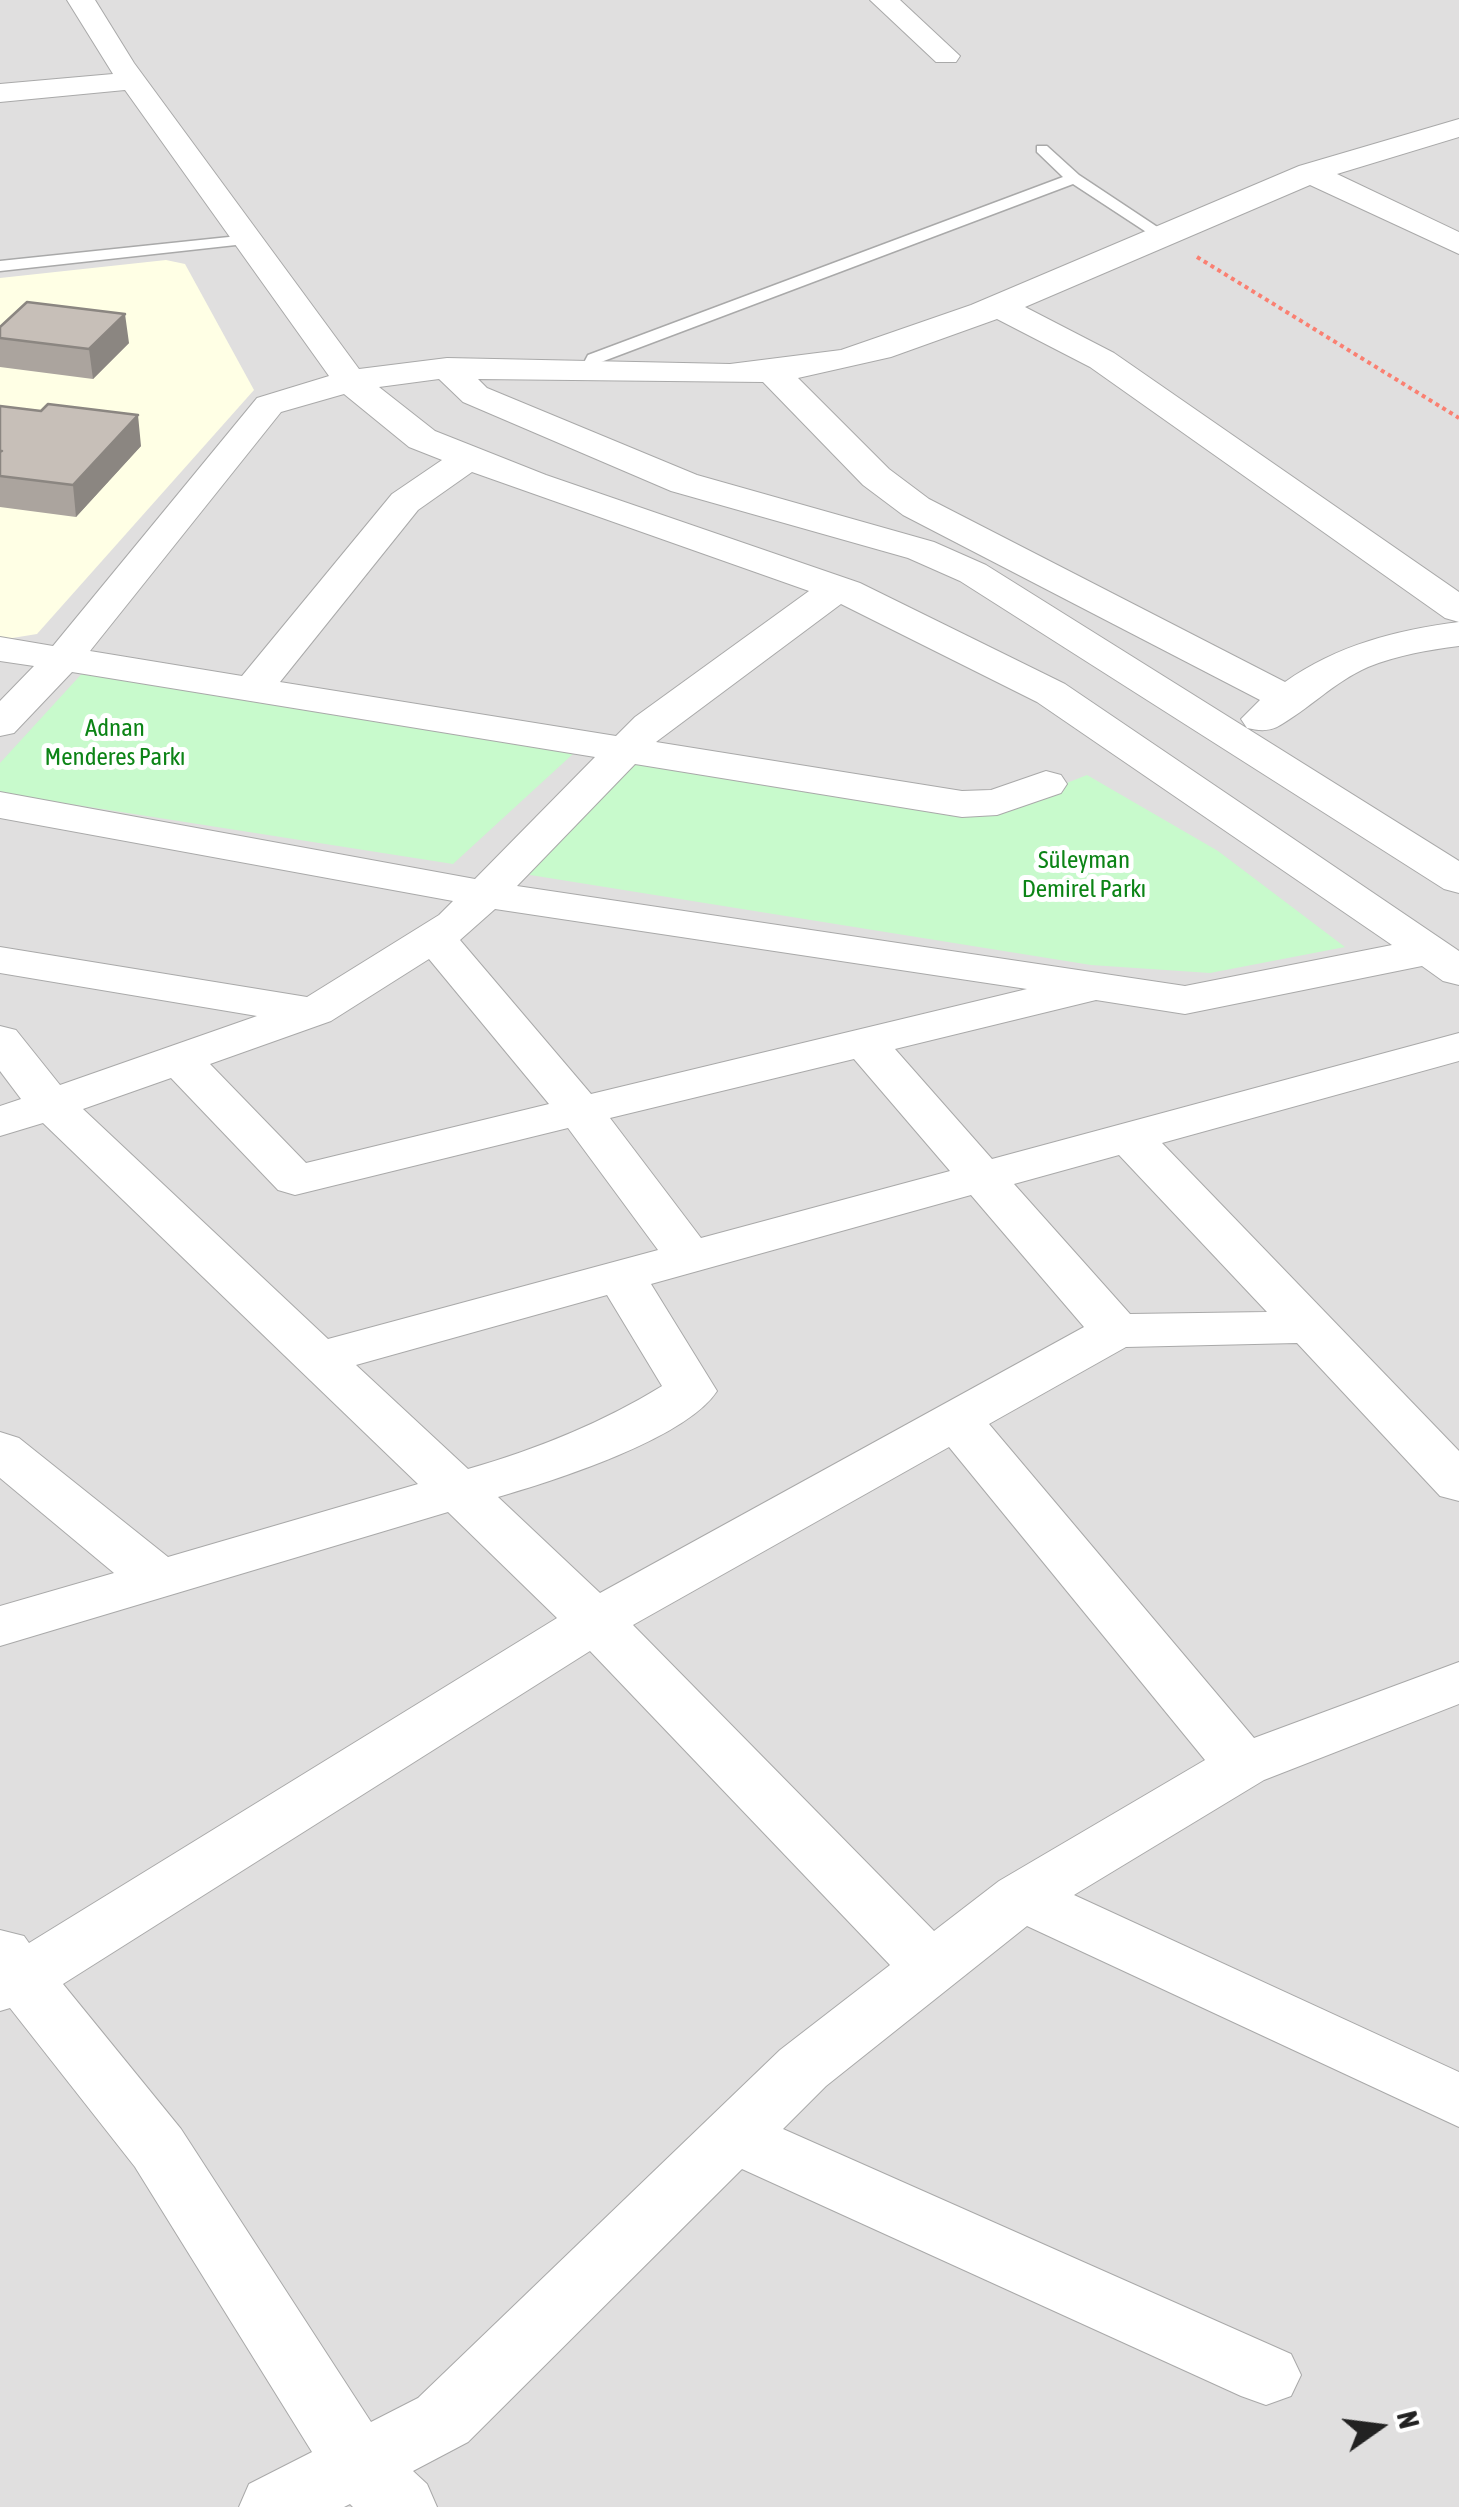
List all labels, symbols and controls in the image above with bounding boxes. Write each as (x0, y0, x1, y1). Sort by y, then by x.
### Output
park label: Adnan Menderes Parkı (44, 713, 186, 772)
park label: Süleyman Demirel Parkı (1022, 845, 1146, 904)
north arrow (1329, 2377, 1429, 2477)
text: N (1391, 2408, 1426, 2432)

